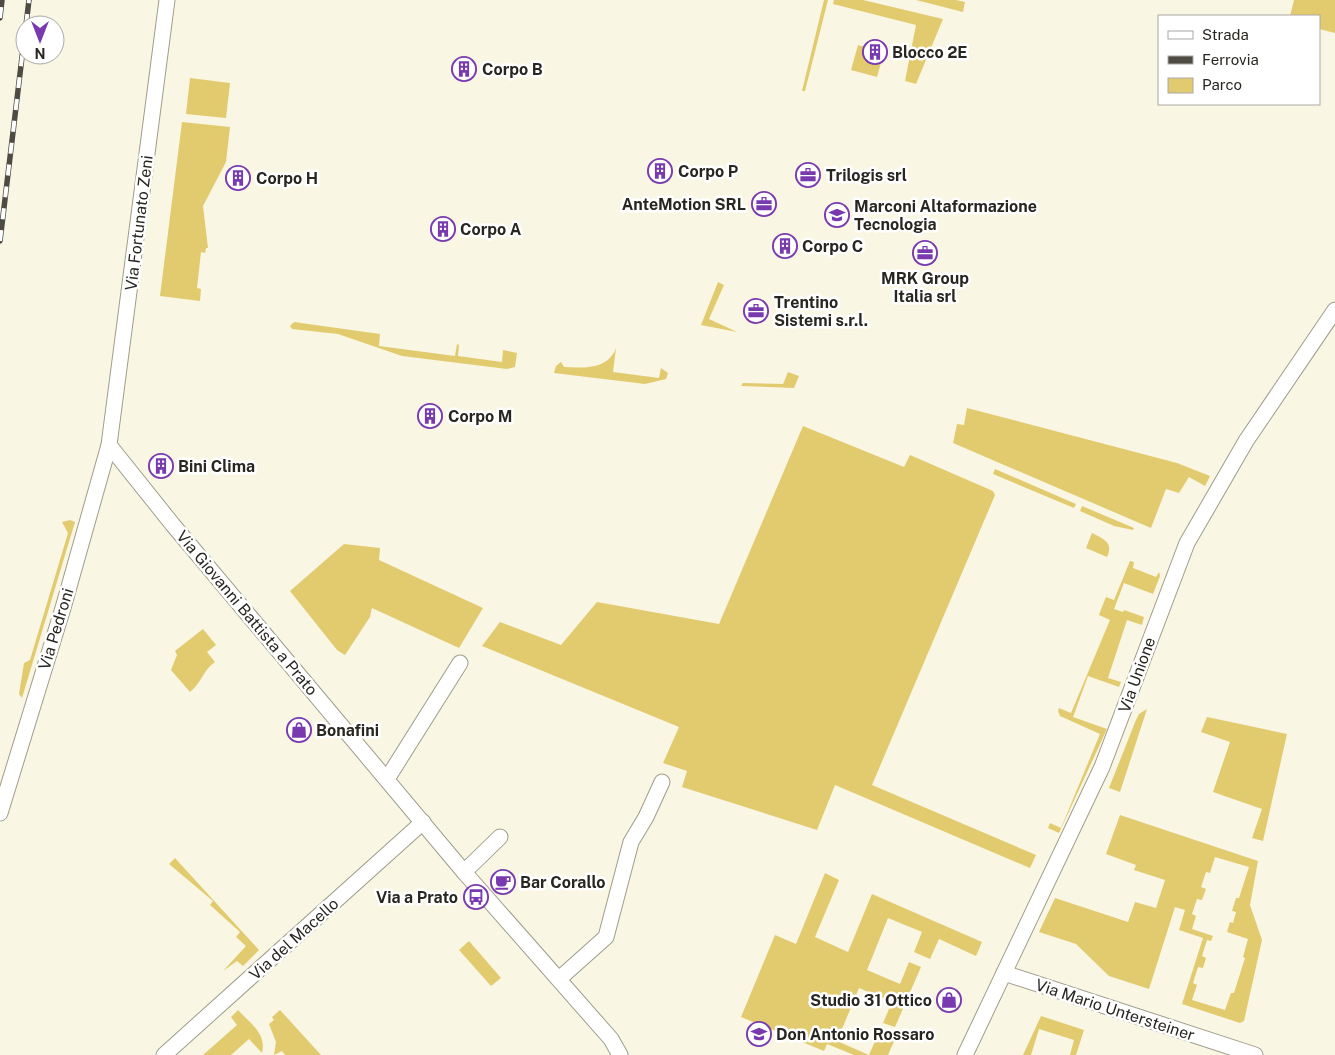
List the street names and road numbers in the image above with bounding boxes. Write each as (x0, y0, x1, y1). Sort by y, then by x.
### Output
street label: Via Fortunato Zeni (121, 154, 157, 292)
street label: Via Giovanni Battista a Prato (172, 527, 322, 699)
street label: Via Pedroni (35, 586, 77, 672)
street label: Via Unione (1115, 635, 1159, 715)
street label: Via del Macello (246, 894, 342, 984)
street label: Via Mario Untersteiner (1033, 975, 1197, 1045)

